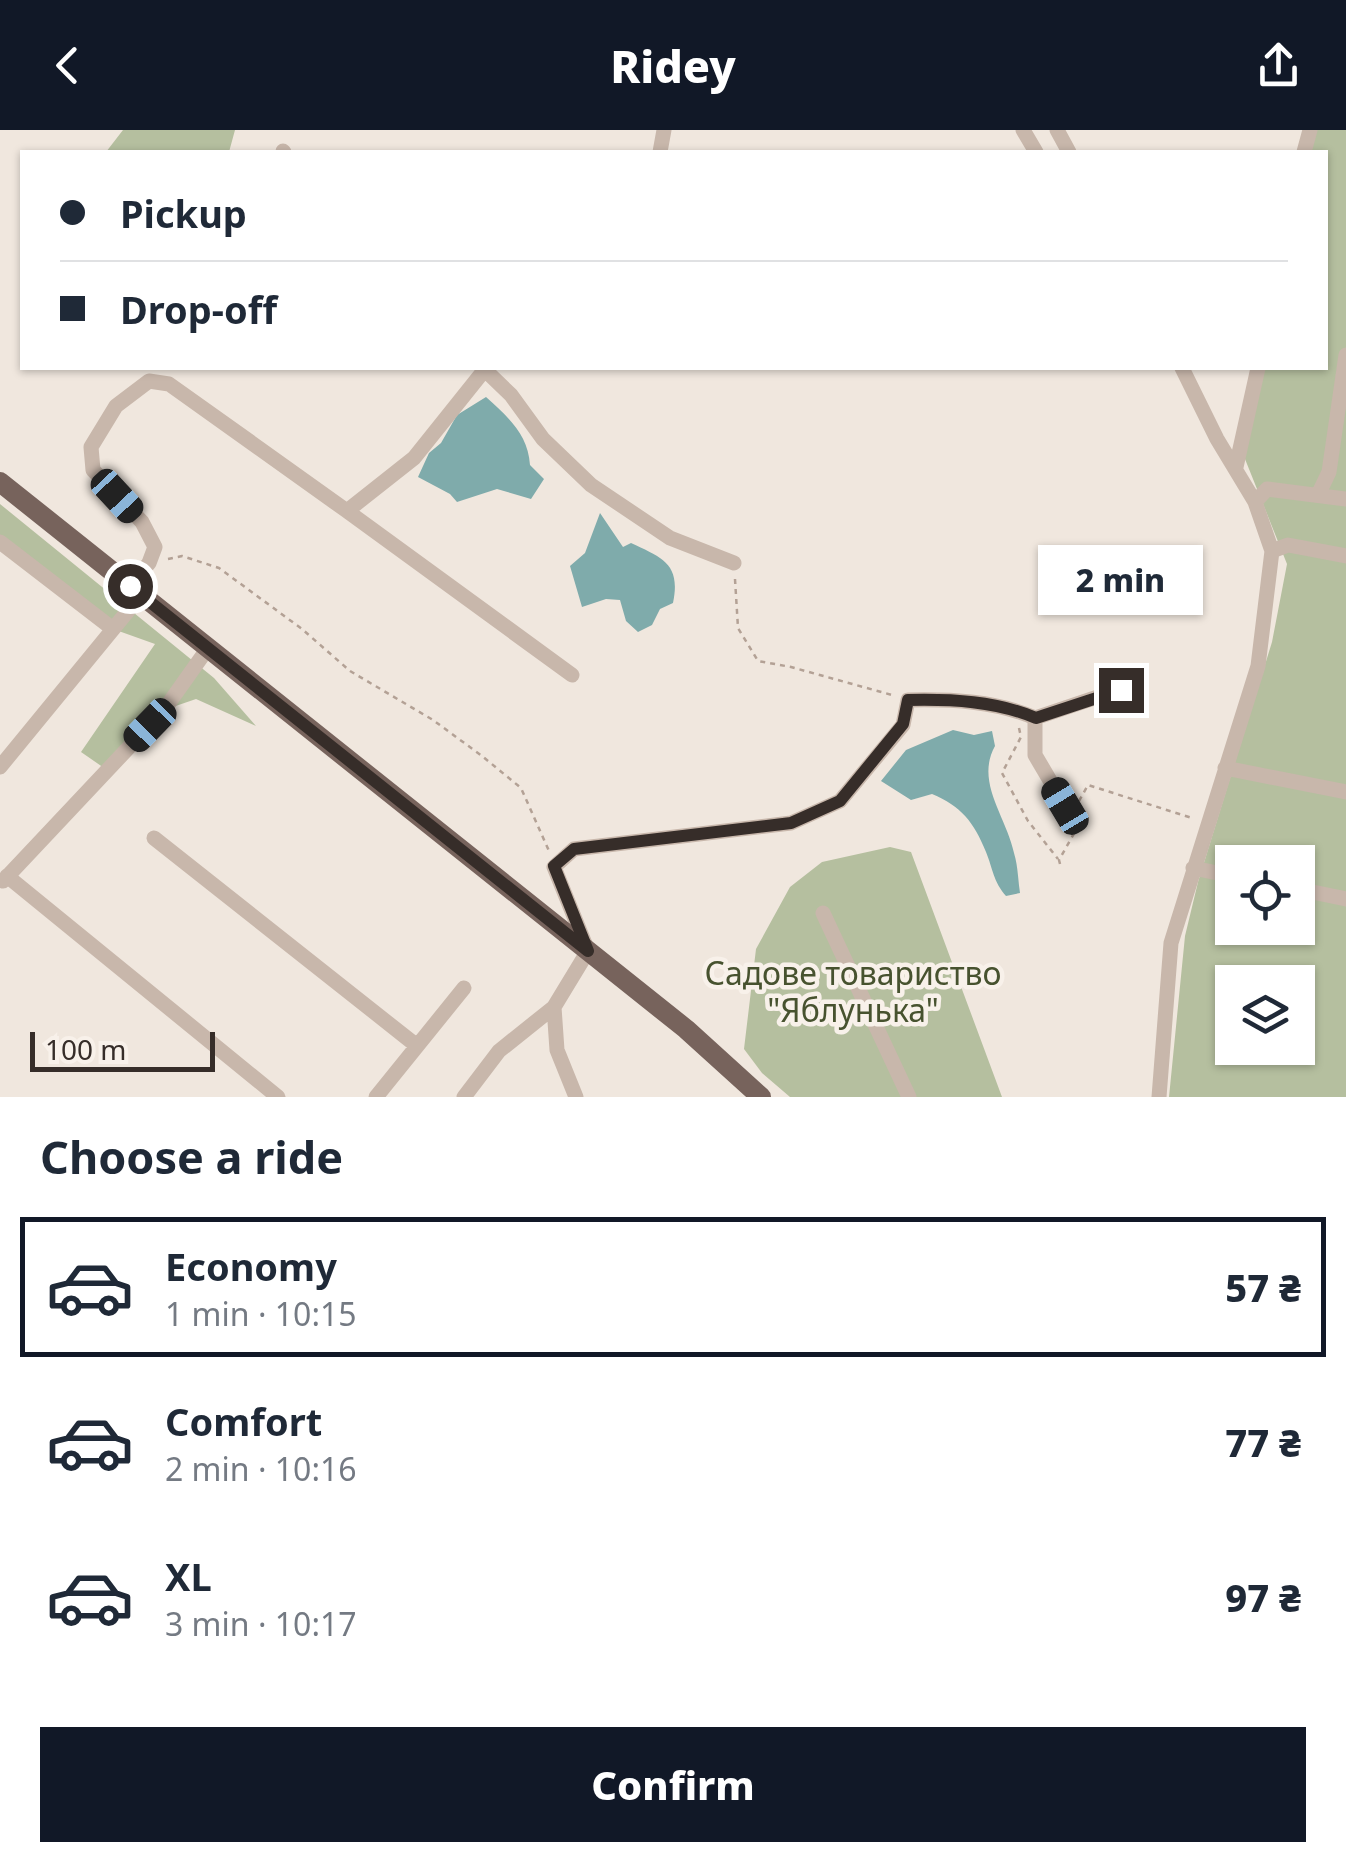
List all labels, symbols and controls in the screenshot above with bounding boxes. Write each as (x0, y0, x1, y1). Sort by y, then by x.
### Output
text: Ridey (610, 35, 736, 96)
icon: back (40, 38, 95, 93)
icon: share (1251, 38, 1306, 93)
text: Pickup (120, 187, 247, 239)
text: Drop-off (120, 283, 277, 335)
car (86, 464, 148, 528)
callout: 2 min (1038, 545, 1204, 615)
text: 2 min (1076, 558, 1165, 601)
route start (108, 564, 153, 609)
route end (1099, 668, 1144, 713)
car (118, 693, 182, 757)
car (1037, 773, 1093, 839)
map controls (1215, 845, 1315, 1065)
button: locate (1215, 845, 1315, 945)
park label: Садове товариство "Яблунька" (704, 951, 1002, 1031)
button: layers (1215, 965, 1315, 1065)
scale bar (30, 1027, 215, 1071)
text: 100 m (45, 1030, 127, 1068)
text: Choose a ride (40, 1126, 343, 1187)
text: Economy (165, 1240, 337, 1292)
icon: car (45, 1242, 135, 1332)
text: 57 ₴ (1225, 1261, 1301, 1313)
text: 1 min · 10:15 (165, 1292, 357, 1335)
text: Comfort (165, 1395, 322, 1447)
icon: car (45, 1397, 135, 1487)
text: 77 ₴ (1225, 1416, 1301, 1468)
text: 2 min · 10:16 (165, 1447, 357, 1490)
text: XL (165, 1550, 212, 1602)
icon: car (45, 1552, 135, 1642)
text: 97 ₴ (1225, 1571, 1301, 1623)
text: 3 min · 10:17 (165, 1602, 357, 1645)
button: Confirm (40, 1727, 1306, 1842)

